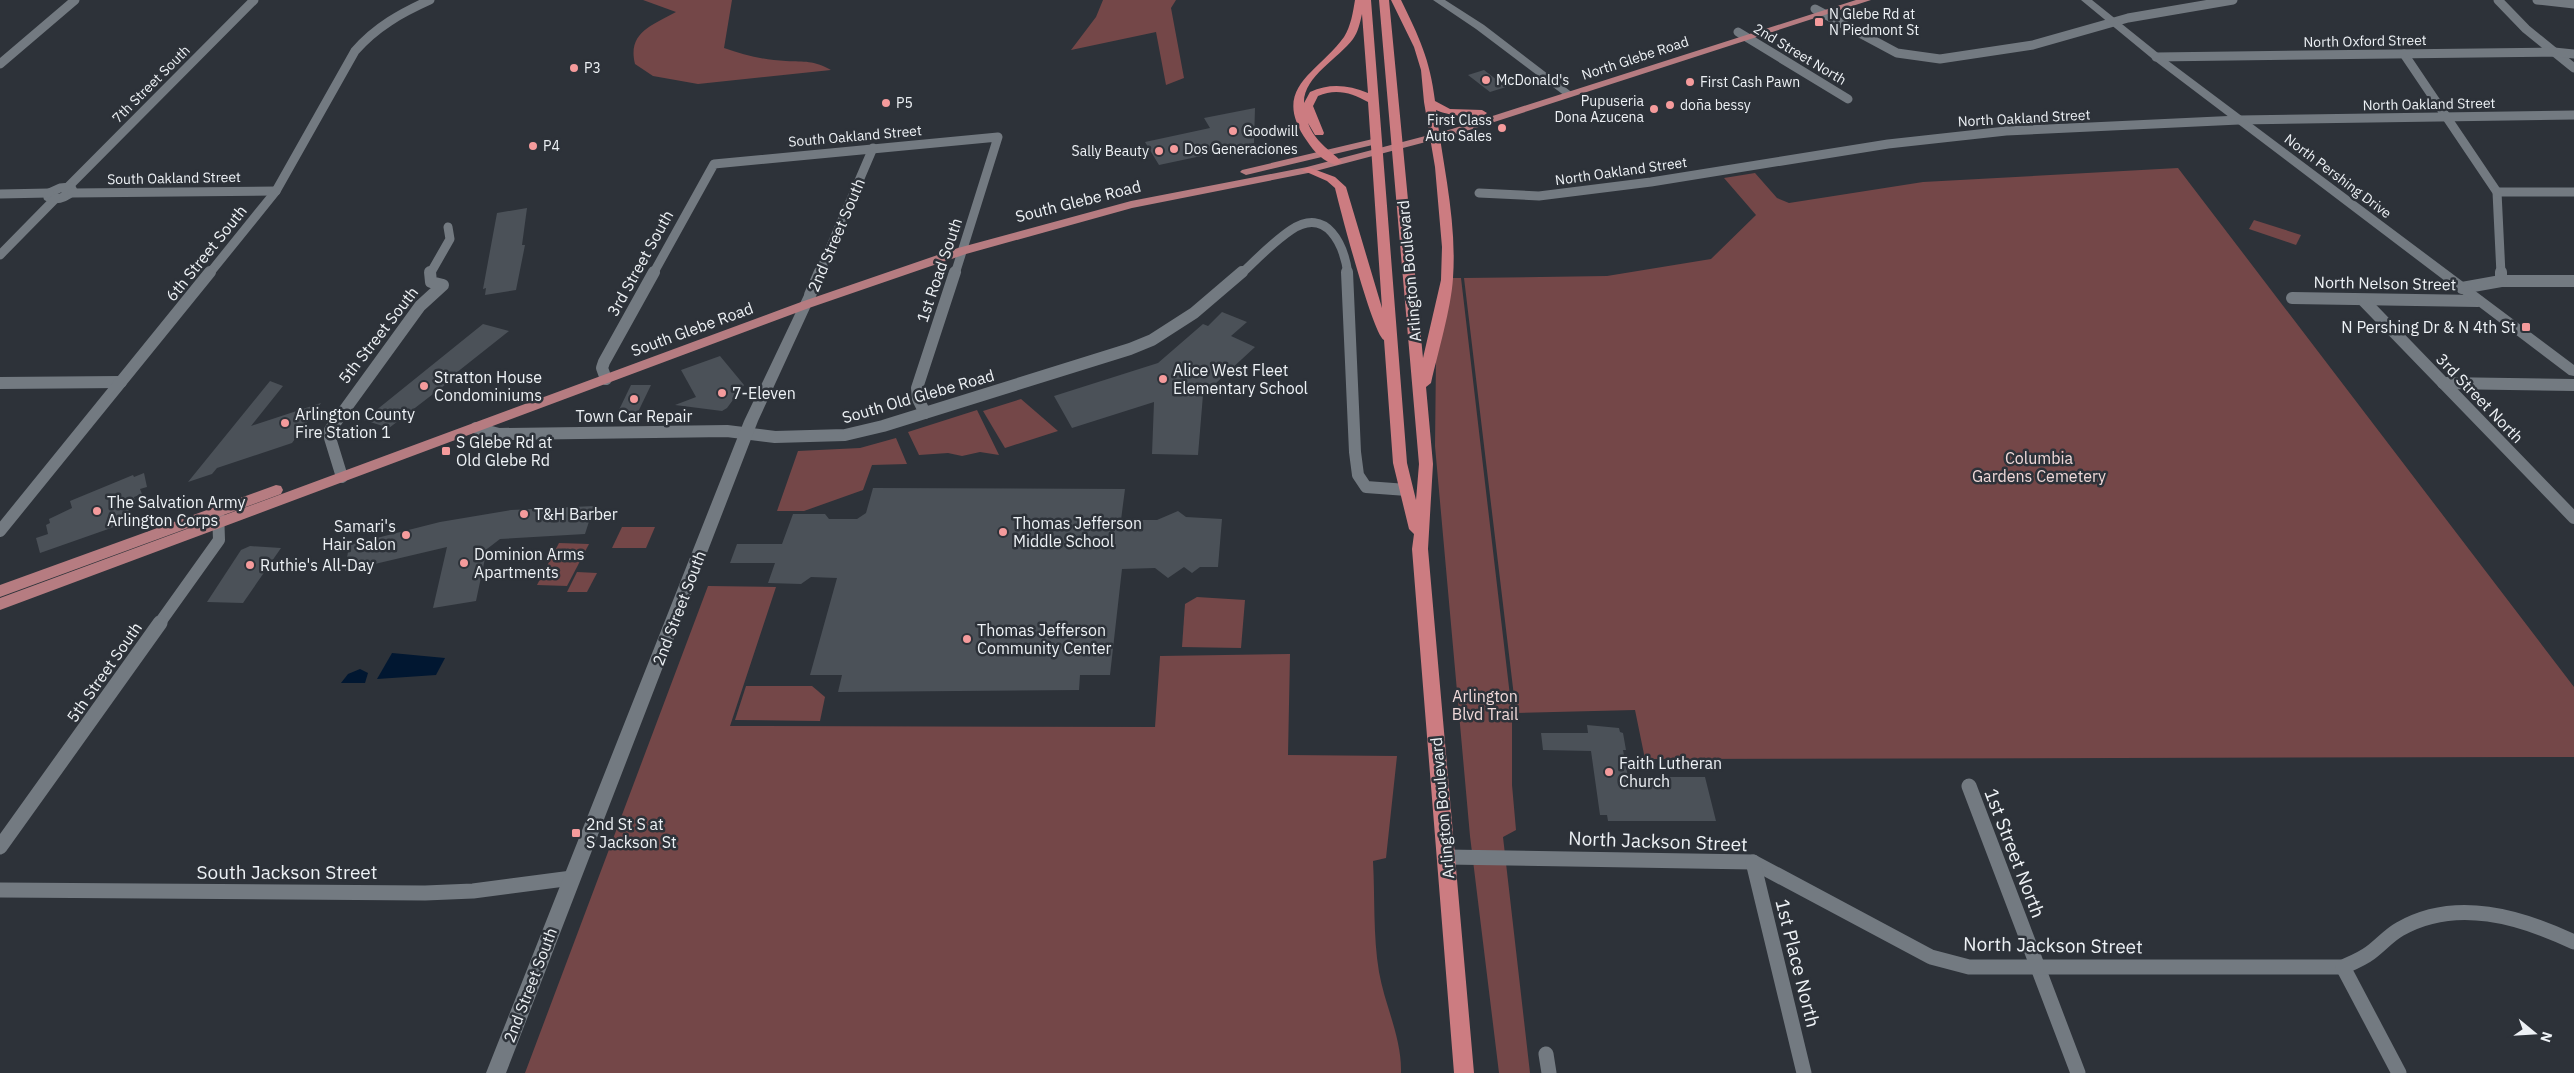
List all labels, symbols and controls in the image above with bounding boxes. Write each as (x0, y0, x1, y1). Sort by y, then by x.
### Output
place label: N Glebe Rd at N Piedmont St (1829, 5, 1919, 39)
marker: N Glebe Rd at N Piedmont St (1813, 16, 1825, 28)
street label: 2nd Street North (1750, 19, 1850, 89)
street label: North Oxford Street (2303, 31, 2427, 51)
street label: North Glebe Road (1579, 32, 1691, 84)
street label: 7th Street South (108, 41, 194, 127)
place label: P3 (584, 59, 601, 77)
marker: P3 (568, 62, 580, 74)
place label: McDonald's (1496, 71, 1569, 89)
place label: First Cash Pawn (1700, 73, 1800, 91)
marker: McDonald's (1480, 74, 1492, 86)
marker: First Cash Pawn (1684, 76, 1696, 88)
place label: Pupuseria Dona Azucena (1554, 92, 1645, 126)
place label: P5 (896, 94, 913, 112)
street label: North Oakland Street (2362, 94, 2496, 114)
place label: doña bessy (1680, 96, 1751, 114)
marker: P5 (880, 97, 892, 109)
marker: doña bessy (1664, 99, 1676, 111)
marker: Pupuseria Dona Azucena (1648, 103, 1660, 115)
street label: North Oakland Street (1957, 106, 2091, 130)
place label: First Class Auto Sales (1425, 111, 1492, 145)
street label: South Oakland Street (788, 121, 923, 151)
place label: Goodwill (1243, 122, 1299, 140)
marker: First Class Auto Sales (1496, 122, 1508, 134)
marker: Goodwill (1227, 125, 1239, 137)
street label: North Pershing Drive (2281, 130, 2395, 222)
place label: P4 (543, 137, 560, 155)
marker: P4 (527, 140, 539, 152)
place label: Dos Generaciones (1184, 140, 1298, 158)
place label: Sally Beauty (1072, 142, 1149, 160)
marker: Dos Generaciones (1168, 143, 1180, 155)
marker: Sally Beauty (1153, 145, 1165, 157)
street label: North Oakland Street (1554, 153, 1688, 189)
street label: South Oakland Street (107, 168, 241, 188)
street label: 2nd Street South (803, 175, 869, 295)
street label: South Glebe Road (1013, 176, 1143, 226)
street label: Arlington Boulevard (1393, 199, 1425, 343)
street label: 6th Street South (161, 201, 251, 305)
street label: 3rd Street South (603, 206, 677, 320)
street label: 1st Road South (912, 215, 966, 325)
street label: North Nelson Street (2314, 272, 2456, 294)
street label: 5th Street South (334, 282, 422, 388)
street label: South Glebe Road (628, 298, 756, 360)
place label: N Pershing Dr & N 4th St (2341, 317, 2516, 337)
marker: N Pershing Dr & N 4th St (2520, 321, 2532, 333)
street label: 3rd Street North (2432, 349, 2528, 447)
place label: Alice West Fleet Elementary School (1173, 360, 1308, 398)
street label: South Old Glebe Road (840, 365, 996, 427)
place label: Stratton House Condominiums (434, 367, 542, 405)
marker: Alice West Fleet Elementary School (1157, 373, 1169, 385)
marker: Stratton House Condominiums (418, 380, 430, 392)
place label: 7-Eleven (732, 383, 796, 403)
marker: 7-Eleven (716, 387, 728, 399)
marker: Town Car Repair (628, 393, 640, 405)
place label: Arlington County Fire Station 1 (295, 404, 415, 442)
place label: Town Car Repair (576, 406, 692, 426)
marker: Arlington County Fire Station 1 (279, 417, 291, 429)
place label: S Glebe Rd at Old Glebe Rd (456, 432, 552, 470)
marker: S Glebe Rd at Old Glebe Rd (440, 445, 452, 457)
park label: Columbia Gardens Cemetery (1972, 448, 2106, 486)
place label: The Salvation Army Arlington Corps (107, 492, 246, 530)
place label: T&H Barber (534, 504, 618, 524)
marker: The Salvation Army Arlington Corps (91, 505, 103, 517)
marker: T&H Barber (518, 508, 530, 520)
place label: Thomas Jefferson Middle School (1013, 513, 1142, 551)
place label: Samari's Hair Salon (322, 516, 396, 554)
marker: Thomas Jefferson Middle School (997, 526, 1009, 538)
marker: Samari's Hair Salon (400, 529, 412, 541)
place label: Dominion Arms Apartments (474, 544, 584, 582)
street label: 2nd Street South (648, 548, 710, 668)
place label: Ruthie's All-Day (260, 555, 374, 575)
marker: Dominion Arms Apartments (458, 557, 470, 569)
marker: Ruthie's All-Day (244, 559, 256, 571)
street label: 5th Street South (62, 618, 146, 726)
place label: Thomas Jefferson Community Center (977, 620, 1112, 658)
marker: Thomas Jefferson Community Center (961, 633, 973, 645)
park label: Arlington Blvd Trail (1452, 686, 1518, 724)
street label: Arlington Boulevard (1426, 736, 1458, 880)
place label: Faith Lutheran Church (1619, 753, 1722, 791)
marker: Faith Lutheran Church (1603, 766, 1615, 778)
street label: 1st Street North (1979, 785, 2051, 921)
place label: 2nd St S at S Jackson St (586, 814, 677, 852)
street label: North Jackson Street (1568, 826, 1748, 856)
marker: 2nd St S at S Jackson St (570, 827, 582, 839)
street label: South Jackson Street (197, 860, 377, 884)
street label: 1st Place North (1770, 896, 1826, 1030)
street label: 2nd Street South (499, 925, 561, 1045)
street label: North Jackson Street (1963, 931, 2143, 959)
north arrow (2509, 1008, 2559, 1058)
text: N (2536, 1029, 2556, 1045)

